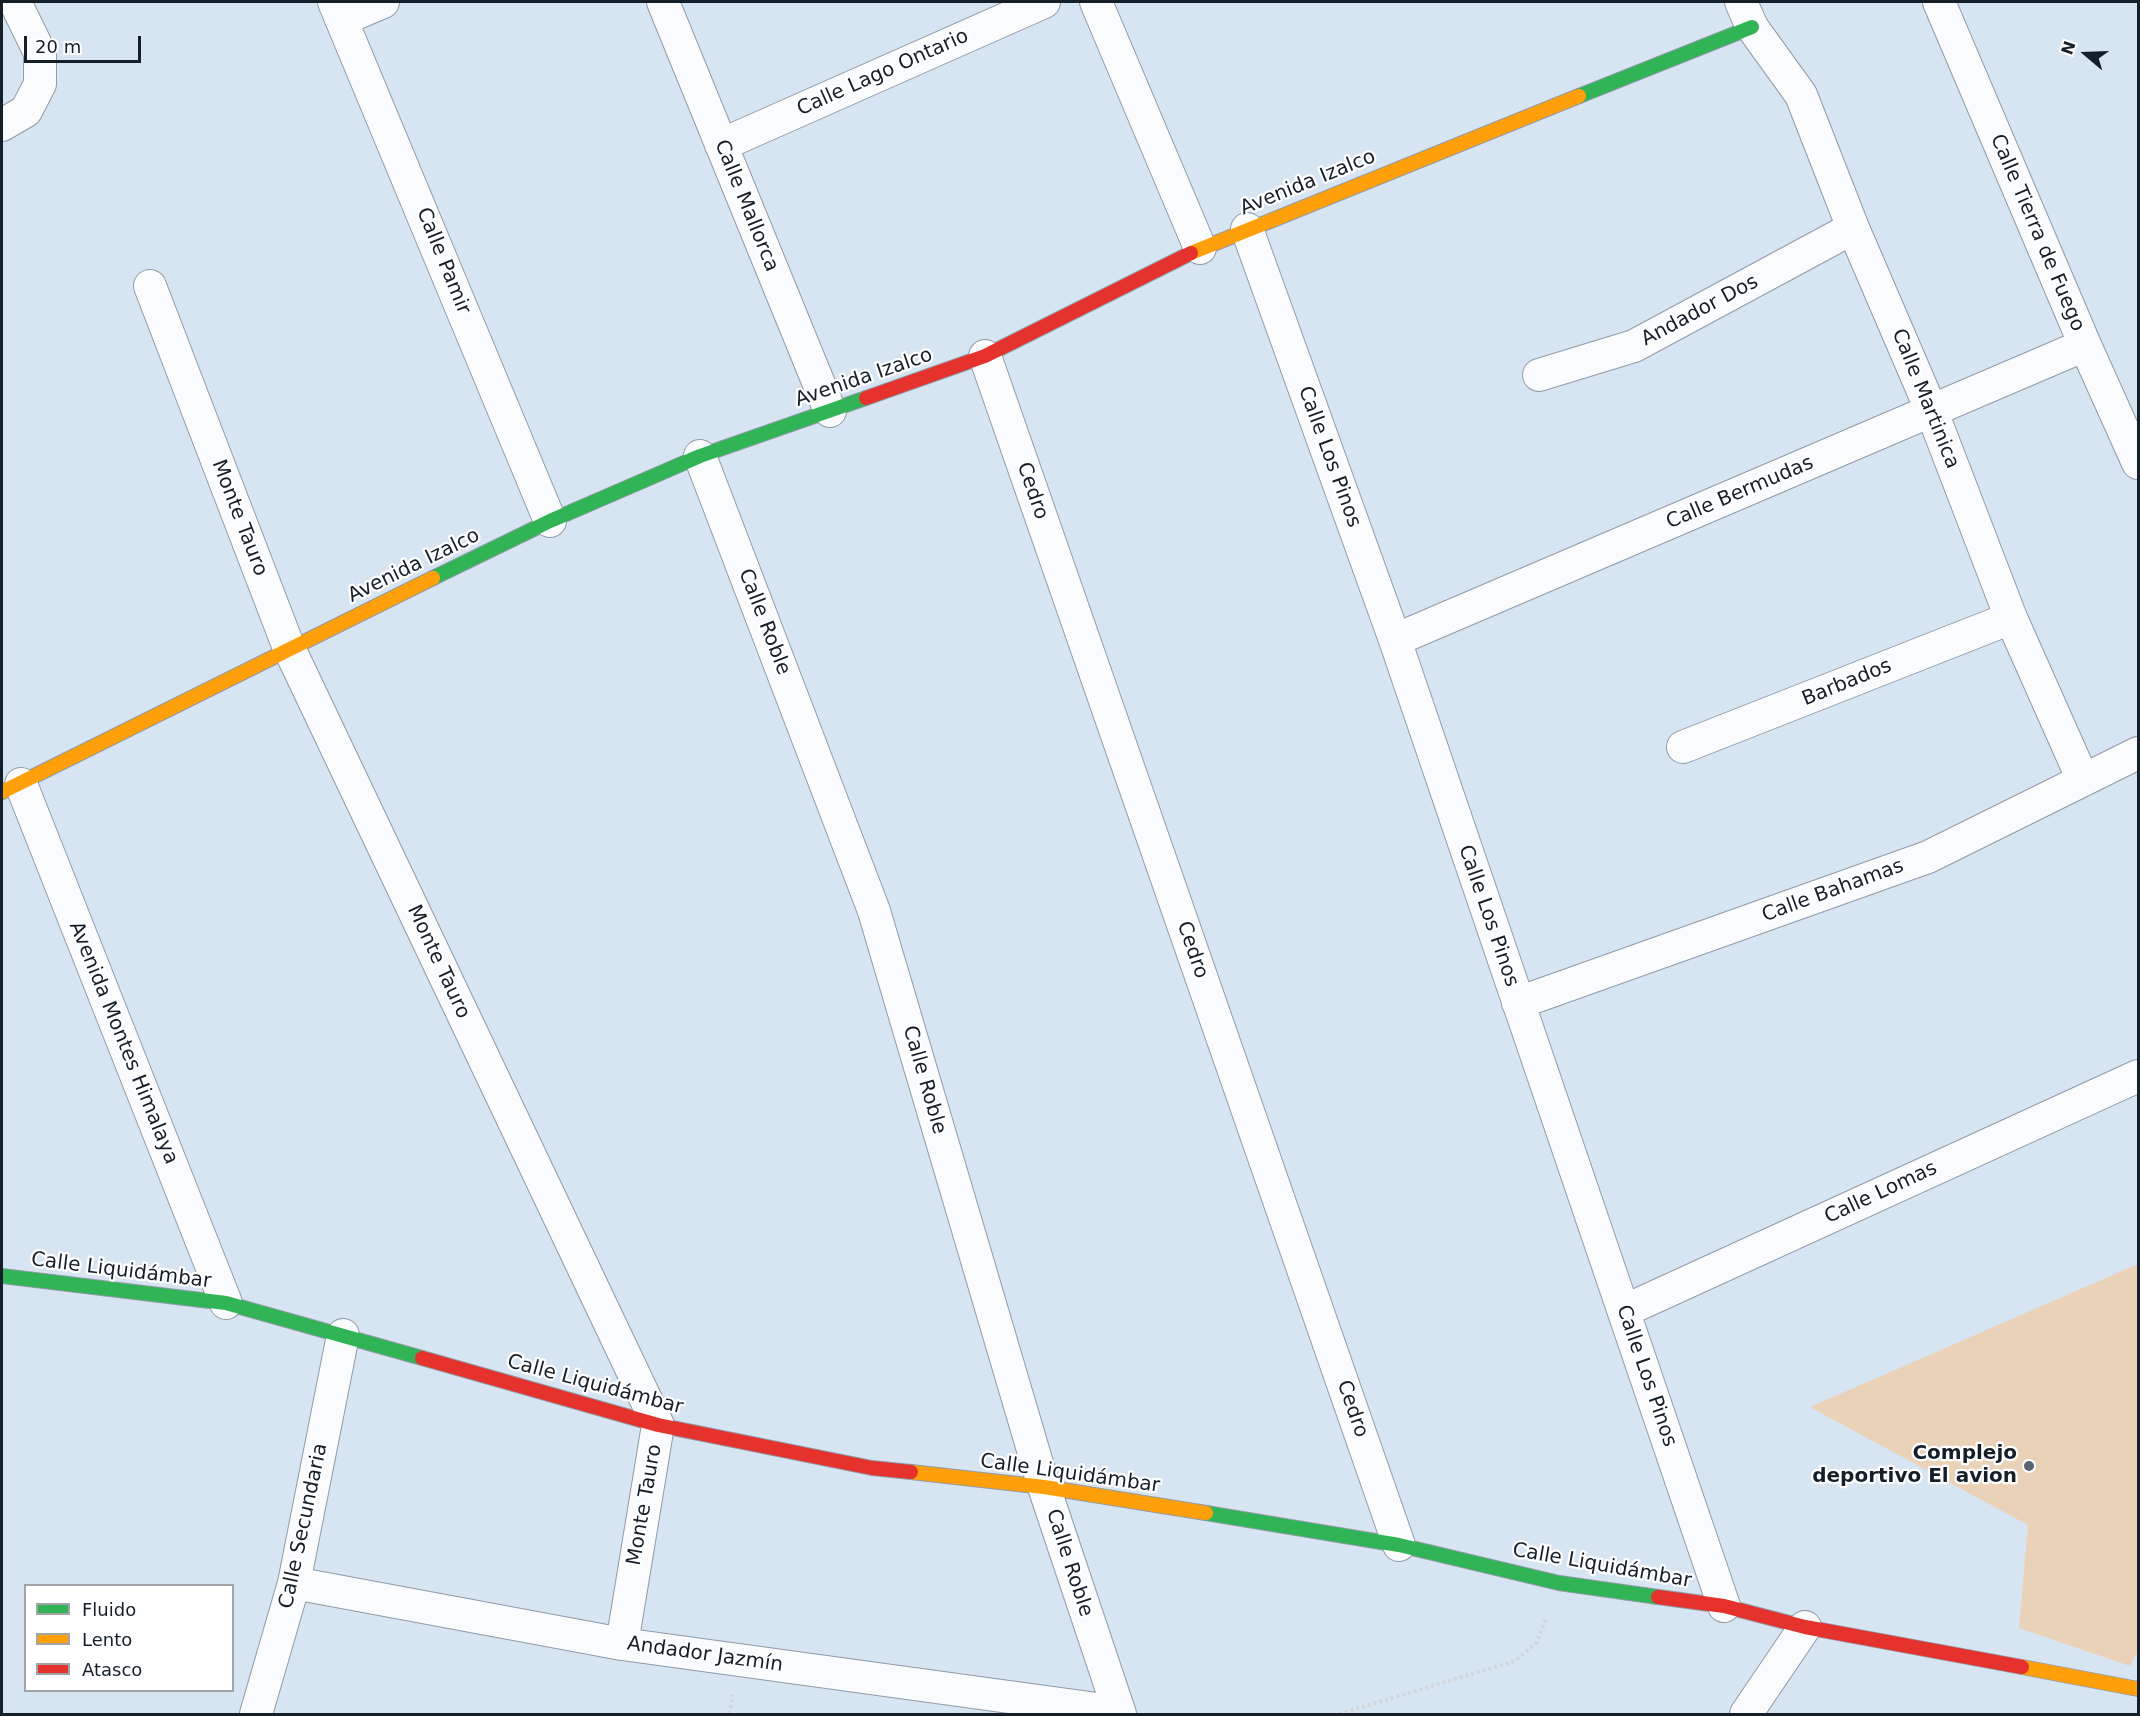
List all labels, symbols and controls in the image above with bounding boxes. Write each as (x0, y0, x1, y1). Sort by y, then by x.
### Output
scale bar (27, 24, 144, 62)
street label: Calle Lago Ontario (794, 24, 972, 122)
north arrow (2056, 24, 2116, 84)
text: 20 m (35, 36, 81, 57)
text: N (2057, 39, 2080, 57)
street label: Calle Tierra de Fuego (1985, 131, 2089, 335)
street label: Calle Mallorca (709, 137, 783, 275)
street label: Avenida Izalco (1237, 145, 1379, 221)
street label: Calle Pamir (411, 204, 475, 318)
street label: Andador Dos (1637, 270, 1763, 352)
street label: Calle Martinica (1886, 326, 1964, 472)
street label: Avenida Izalco (792, 343, 936, 413)
street label: Calle Los Pinos (1292, 383, 1366, 531)
street label: Calle Bermudas (1663, 451, 1817, 535)
street label: Monte Tauro (206, 457, 272, 579)
street label: Cedro (1011, 459, 1053, 523)
street label: Avenida Izalco (344, 524, 484, 608)
street label: Calle Roble (733, 566, 795, 678)
street label: Barbados (1799, 654, 1895, 712)
street label: Calle Los Pinos (1453, 842, 1523, 990)
street label: Calle Bahamas (1759, 854, 1907, 928)
street label: Monte Tauro (401, 901, 475, 1023)
street label: Avenida Montes Himalaya (63, 918, 183, 1168)
street label: Cedro (1171, 918, 1213, 982)
street label: Calle Roble (897, 1023, 951, 1137)
street label: Calle Lomas (1821, 1157, 1941, 1229)
street label: Calle Liquidámbar (30, 1248, 212, 1294)
street label: Calle Los Pinos (1611, 1302, 1681, 1450)
street label: Calle Liquidámbar (504, 1350, 686, 1420)
street label: Cedro (1331, 1377, 1373, 1441)
street label: Calle Secundaria (275, 1441, 333, 1611)
place label: Complejo deportivo El avion (1812, 1442, 2017, 1489)
street label: Monte Tauro (623, 1443, 667, 1567)
street label: Calle Liquidámbar (979, 1450, 1161, 1498)
marker: Complejo deportivo El avion (2022, 1459, 2036, 1473)
street label: Calle Roble (1040, 1506, 1098, 1620)
street label: Calle Liquidámbar (1511, 1538, 1693, 1594)
legend (24, 1584, 234, 1692)
text: Fluido (82, 1599, 136, 1620)
text: Lento (82, 1629, 132, 1650)
street label: Andador Jazmín (626, 1632, 784, 1678)
text: Atasco (82, 1659, 142, 1680)

